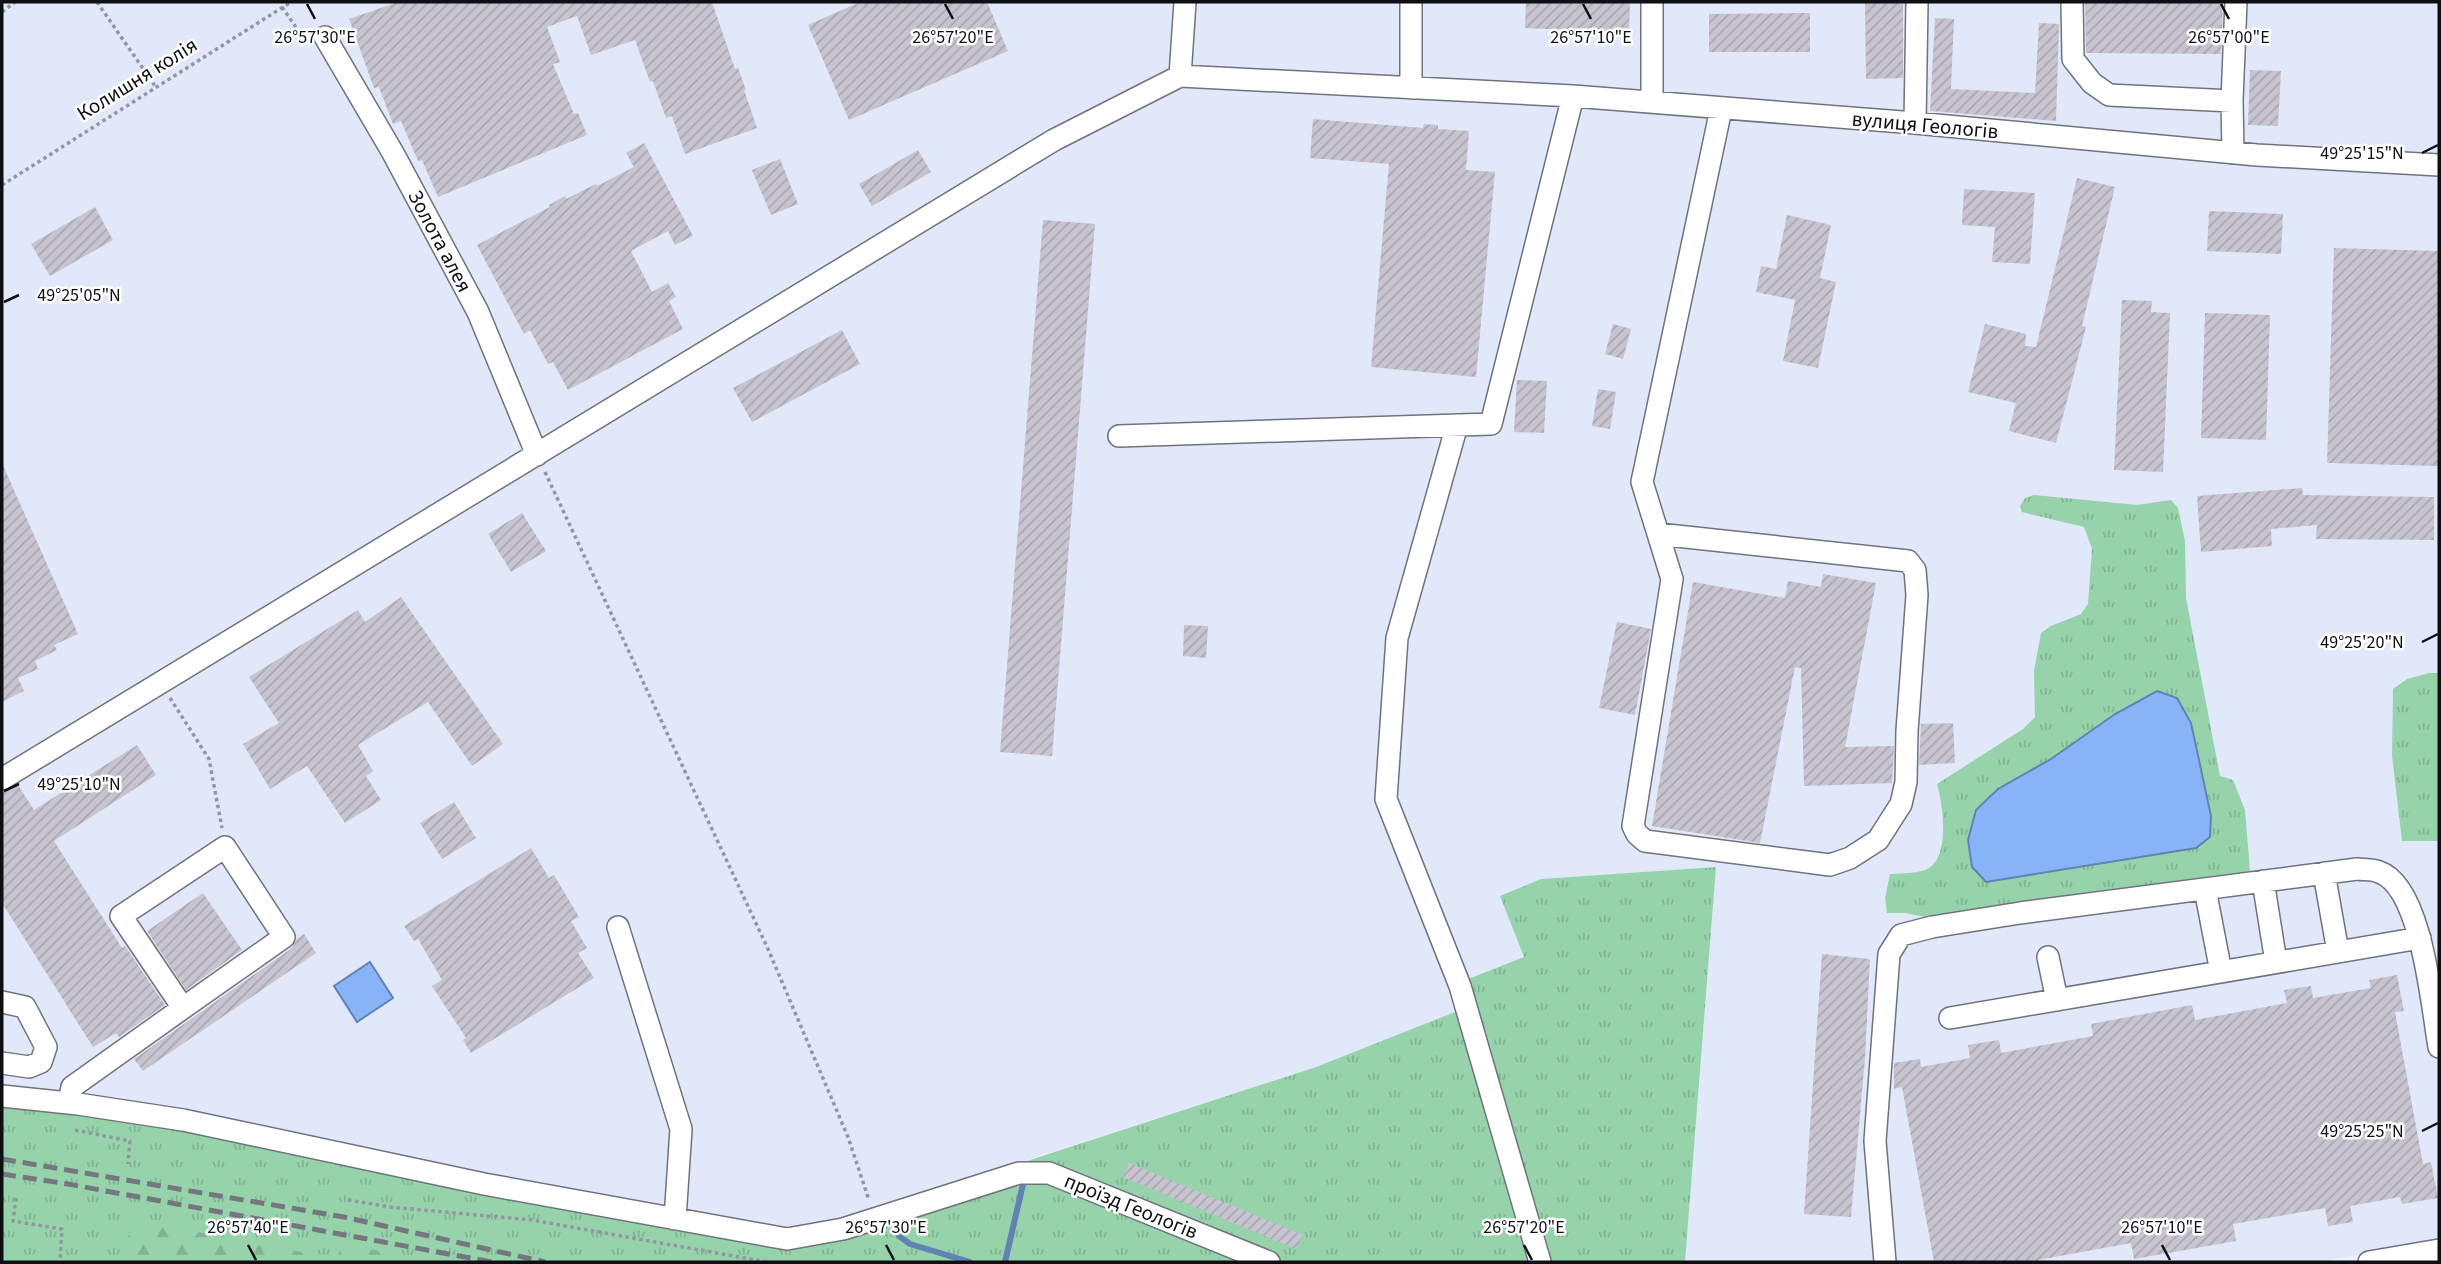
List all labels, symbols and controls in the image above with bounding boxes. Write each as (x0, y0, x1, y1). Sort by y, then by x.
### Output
text: 26°57'30"E (274, 25, 356, 50)
text: 26°57'20"E (912, 25, 994, 50)
text: 26°57'10"E (1550, 25, 1632, 50)
text: 26°57'00"E (2188, 25, 2270, 50)
street label: Колишня колія (71, 30, 203, 128)
street label: вулиця Геологів (1850, 104, 2000, 146)
text: 49°25'15"N (2320, 141, 2404, 166)
street label: Золота алея (400, 185, 480, 297)
text: 49°25'05"N (37, 283, 121, 308)
text: 49°25'20"N (2320, 630, 2404, 655)
text: 49°25'10"N (37, 772, 121, 797)
text: 49°25'25"N (2320, 1119, 2404, 1144)
street label: проїзд Геологів (1060, 1166, 1202, 1246)
text: 26°57'40"E (207, 1215, 289, 1240)
text: 26°57'30"E (845, 1215, 927, 1240)
text: 26°57'20"E (1483, 1215, 1565, 1240)
text: 26°57'10"E (2121, 1215, 2203, 1240)

